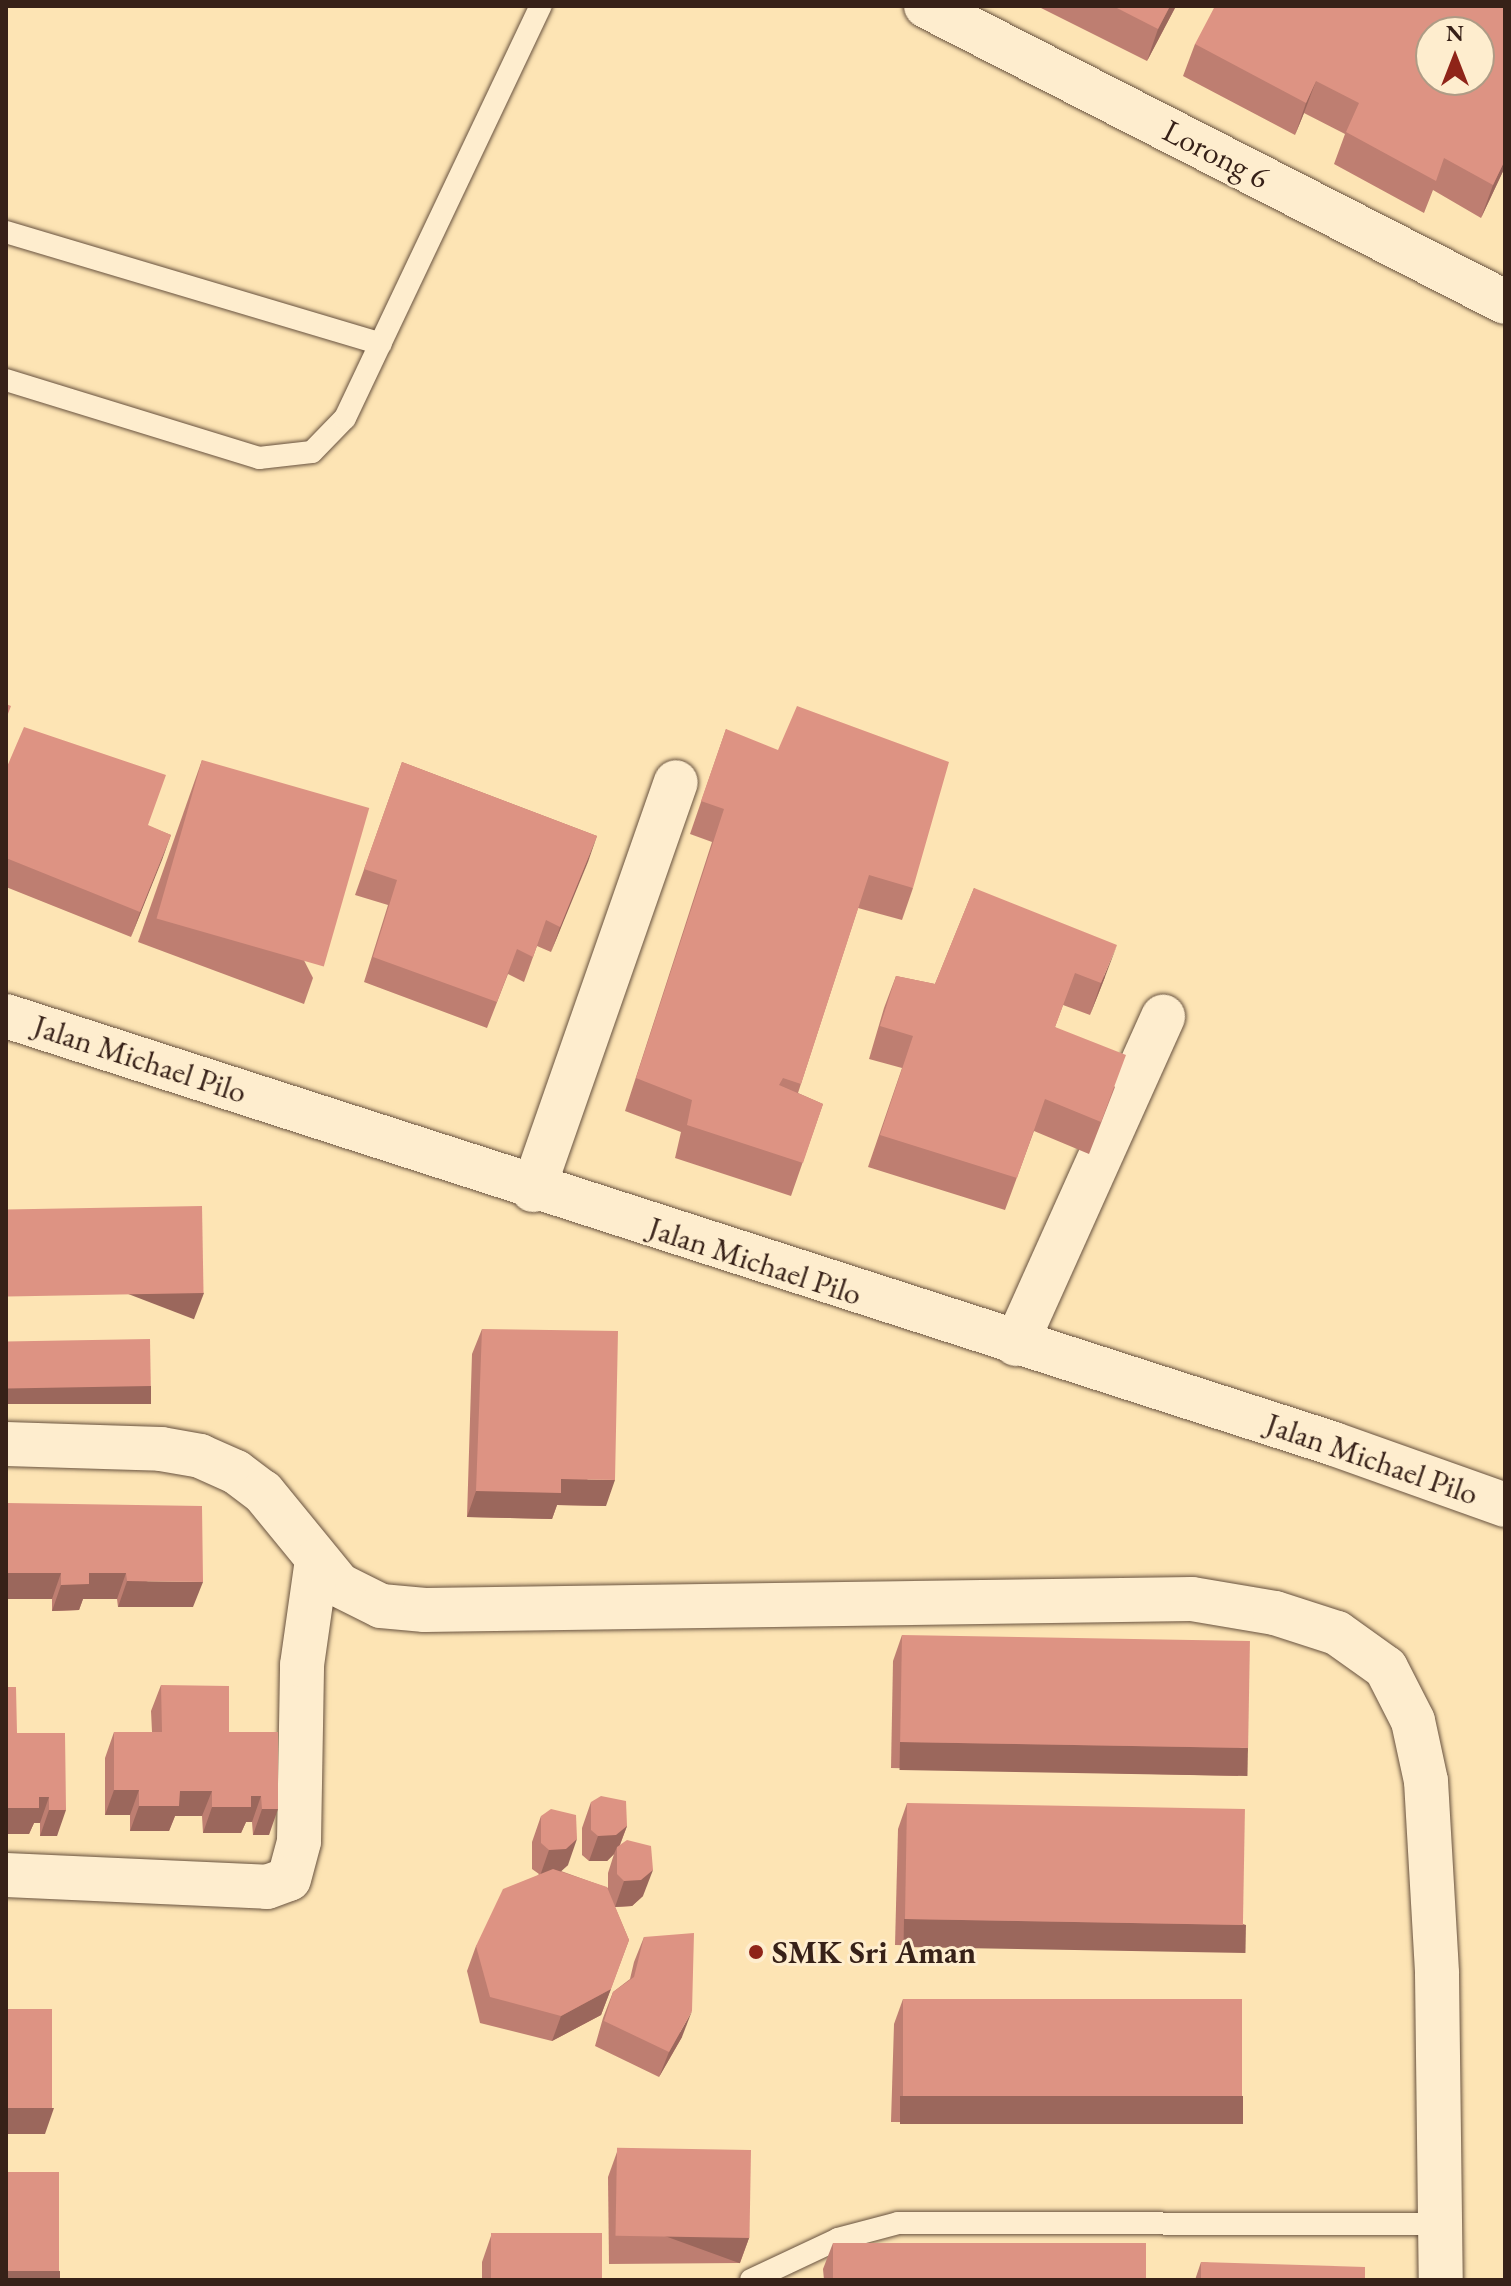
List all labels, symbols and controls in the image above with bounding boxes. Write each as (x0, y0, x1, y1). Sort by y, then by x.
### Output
north arrow (1415, 16, 1495, 96)
text: N (1446, 19, 1464, 48)
street label: Lorong 6 (1157, 111, 1275, 197)
street label: Jalan Michael Pilo (29, 1006, 251, 1112)
street label: Jalan Michael Pilo (644, 1208, 866, 1314)
street label: Jalan Michael Pilo (1261, 1405, 1483, 1513)
place label: SMK Sri Aman (772, 1933, 976, 1971)
marker: SMK Sri Aman (747, 1943, 765, 1961)

